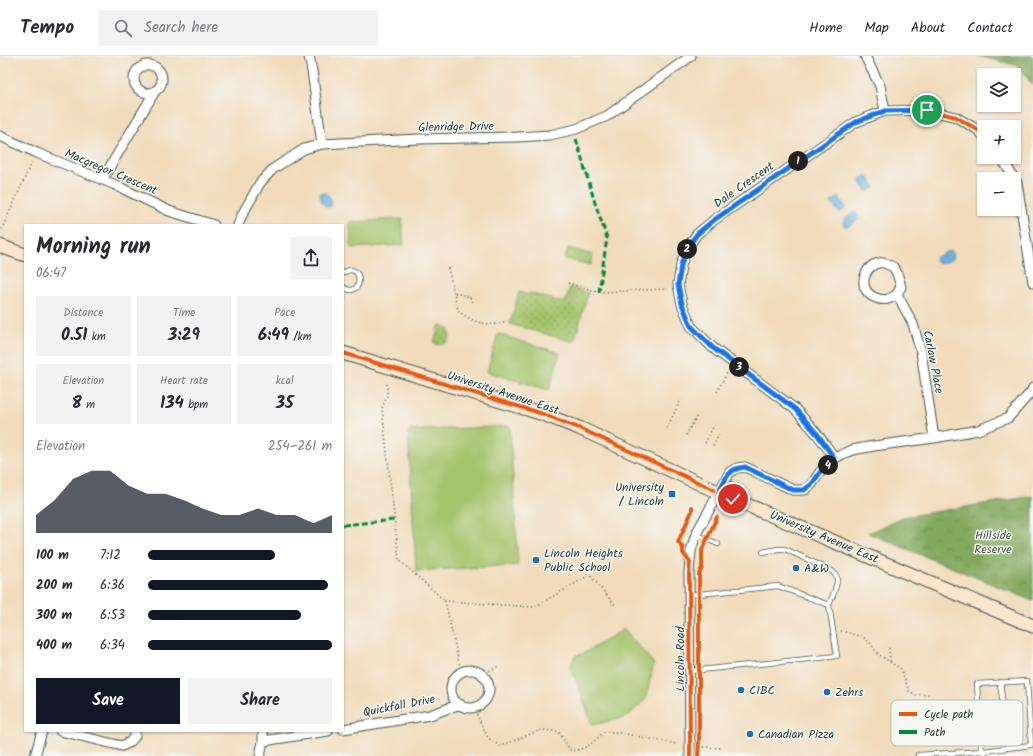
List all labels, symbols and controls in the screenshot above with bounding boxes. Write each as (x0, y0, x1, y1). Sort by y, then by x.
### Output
search box (98, 10, 378, 46)
text: Tempo (20, 13, 74, 43)
text: Search here (144, 16, 218, 40)
icon: search (112, 17, 134, 39)
text: Home (809, 17, 843, 39)
text: Map (865, 17, 889, 39)
text: About (911, 17, 945, 39)
text: Contact (967, 17, 1013, 39)
map controls (977, 68, 1021, 216)
button: layers (977, 68, 1021, 112)
pin (910, 93, 944, 127)
icon: arrive (916, 99, 938, 121)
street label: Glenridge Drive (418, 117, 495, 137)
button: + (977, 120, 1021, 164)
street label: Macgregor Crescent (62, 144, 161, 200)
pin: 1 (788, 151, 808, 171)
text: 1 (796, 152, 800, 170)
street label: Dale Crescent (710, 157, 778, 213)
button: − (977, 172, 1021, 216)
text: Morning run (36, 230, 151, 265)
button: share (290, 237, 332, 279)
pin: 2 (677, 239, 697, 259)
text: 2 (684, 240, 690, 258)
text: 06:47 (36, 263, 66, 284)
text: Distance (64, 304, 103, 322)
text: Time (173, 304, 195, 322)
text: Pace (274, 304, 295, 322)
text: 0.51 (61, 322, 87, 349)
text: 3:29 (168, 322, 200, 349)
text: 6:49 (258, 322, 289, 349)
text: km (87, 328, 106, 346)
text: /km (289, 328, 311, 346)
street label: Carlaw Place (918, 329, 949, 396)
pin: 3 (729, 357, 749, 377)
text: 3 (736, 358, 742, 376)
street label: University Avenue East (445, 366, 562, 420)
text: Elevation (63, 372, 104, 390)
text: Heart rate (160, 372, 208, 390)
text: kcal (276, 372, 294, 390)
text: 8 (72, 390, 82, 417)
text: 134 (160, 390, 184, 417)
text: 35 (276, 390, 294, 417)
text: m (82, 396, 95, 414)
text: bpm (184, 396, 208, 414)
text: Elevation (36, 436, 85, 457)
text: 254–261 m (268, 436, 332, 457)
pin: 4 (818, 455, 838, 475)
text: 4 (825, 456, 831, 474)
place label: University / Lincoln (615, 478, 664, 511)
pin (716, 482, 750, 516)
icon: check (722, 488, 744, 510)
marker: University / Lincoln (667, 489, 677, 499)
street label: University Avenue East (767, 506, 882, 569)
park label: Hillside Reserve (974, 526, 1012, 559)
place label: Lincoln Heights Public School (544, 544, 623, 577)
text: 100 m (36, 545, 69, 566)
text: 7:12 (100, 545, 121, 566)
marker: Lincoln Heights Public School (531, 555, 541, 565)
place label: A&W (804, 559, 829, 578)
marker: A&W (791, 563, 801, 573)
text: 200 m (36, 575, 73, 596)
text: 6:36 (100, 575, 125, 596)
text: 300 m (36, 605, 72, 626)
text: 6:53 (100, 605, 125, 626)
street label: Lincoln Road (671, 626, 690, 691)
text: 400 m (36, 635, 72, 656)
text: 6:34 (100, 635, 125, 656)
button: Save (36, 678, 180, 724)
button: Share (188, 678, 332, 724)
place label: CIBC (749, 681, 775, 700)
place label: Zehrs (835, 683, 863, 702)
marker: CIBC (736, 685, 746, 695)
marker: Zehrs (822, 687, 832, 697)
street label: Quickfall Drive (361, 690, 437, 722)
legend (891, 700, 1023, 746)
text: Cycle path (924, 706, 973, 724)
text: Path (924, 724, 945, 742)
place label: Canadian Pizza (758, 725, 834, 744)
marker: Canadian Pizza (745, 729, 755, 739)

